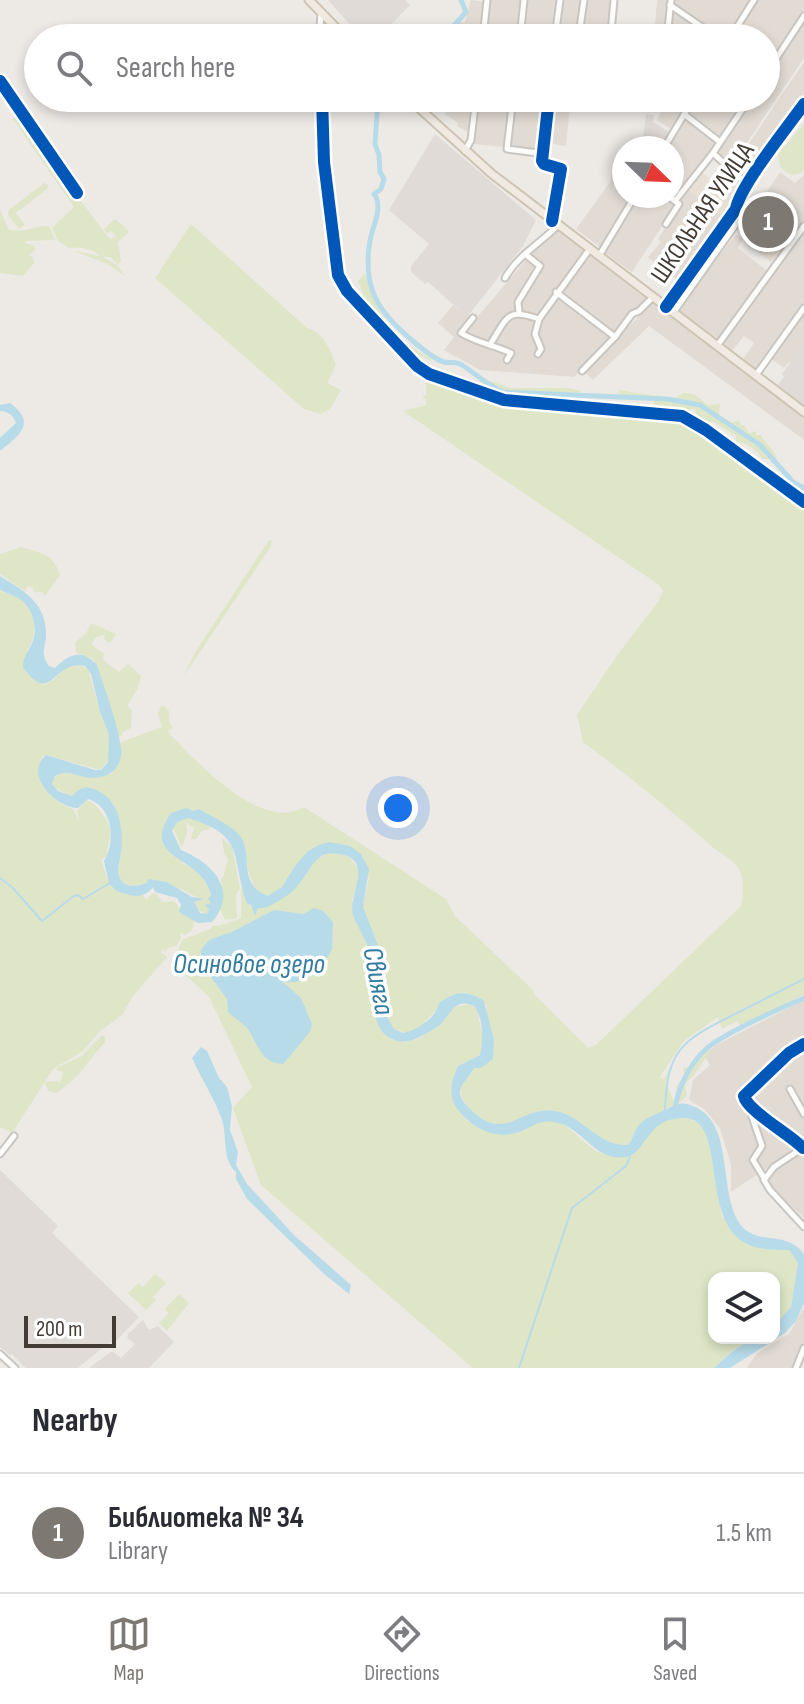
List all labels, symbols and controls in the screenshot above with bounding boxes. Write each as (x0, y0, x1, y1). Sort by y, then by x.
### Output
search box (24, 24, 780, 112)
icon: search (52, 46, 96, 90)
text: Search here (116, 50, 235, 86)
north arrow (612, 136, 684, 208)
street label: ШКОЛЬНАЯ УЛИЦА (645, 136, 762, 289)
pin: 1 (742, 192, 794, 252)
your location (378, 788, 418, 828)
water label: Свияга (355, 944, 401, 1018)
water label: Осиновое озеро (173, 948, 326, 981)
map controls (708, 1272, 780, 1344)
button: layers (708, 1272, 780, 1344)
scale bar (24, 1312, 116, 1348)
text: 200 m (36, 1316, 82, 1343)
text: Nearby (32, 1400, 118, 1441)
text: Библиотека № 34 (108, 1500, 304, 1536)
text: 1 (53, 1518, 63, 1549)
text: 1.5 km (716, 1518, 772, 1549)
text: Library (108, 1536, 168, 1567)
tab: Map (107, 1612, 151, 1687)
tab: Directions (364, 1612, 440, 1687)
tab: Saved (653, 1612, 697, 1687)

